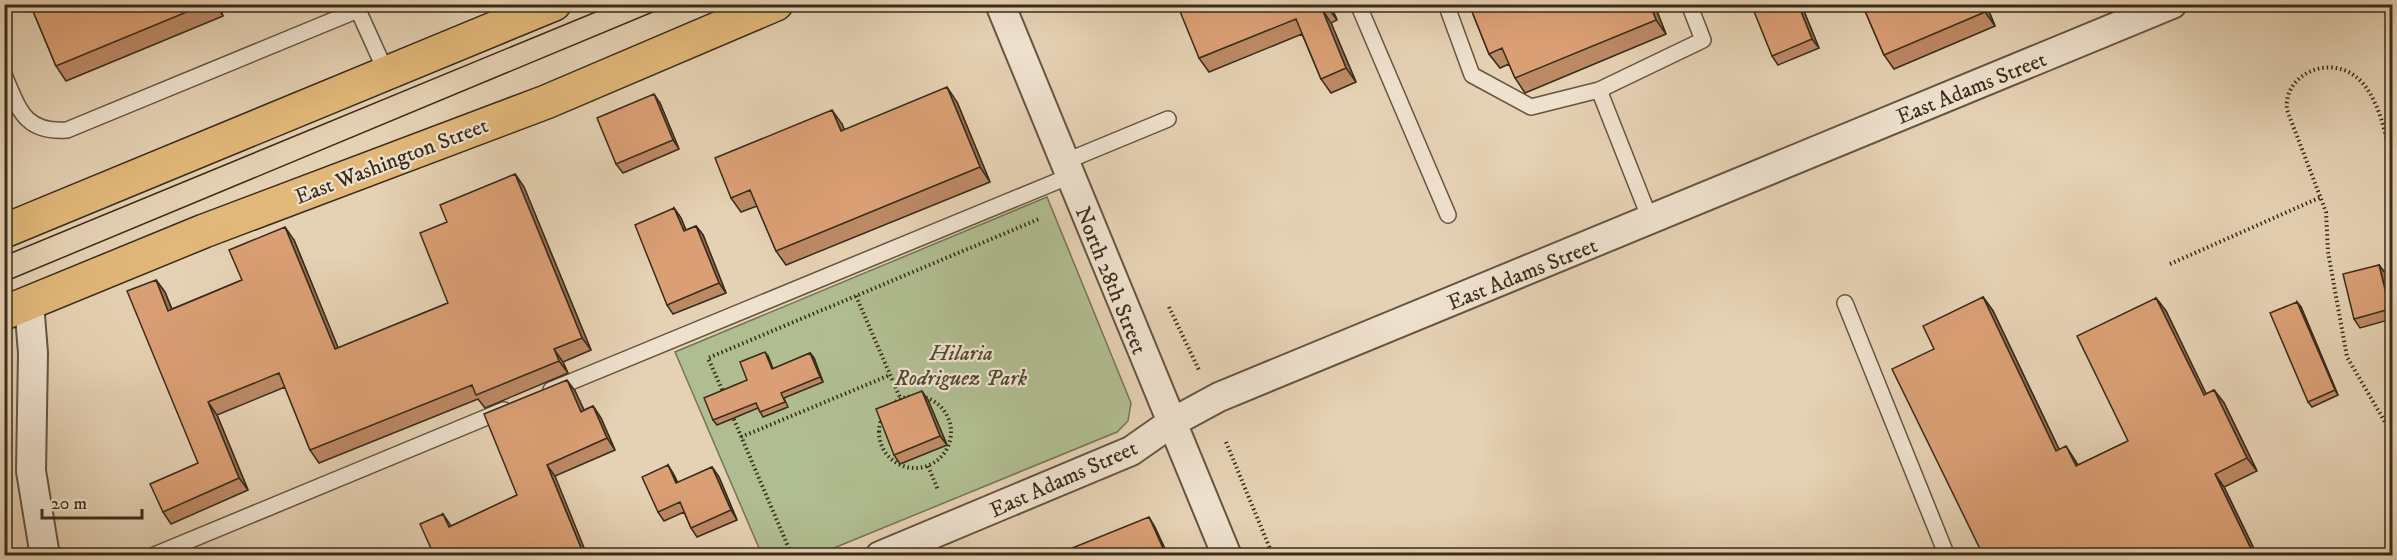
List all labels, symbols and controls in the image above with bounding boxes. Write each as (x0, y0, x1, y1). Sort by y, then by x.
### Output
street label: East Adams Street (1893, 46, 2050, 131)
street label: East Washington Street (291, 112, 492, 211)
street label: North 28th Street (1069, 203, 1153, 358)
street label: East Adams Street (1444, 232, 1601, 317)
park label: Hilaria Rodriguez Park (894, 340, 1028, 392)
street label: East Adams Street (985, 435, 1142, 524)
scale bar (42, 482, 142, 520)
text: 20 m (51, 493, 87, 515)

